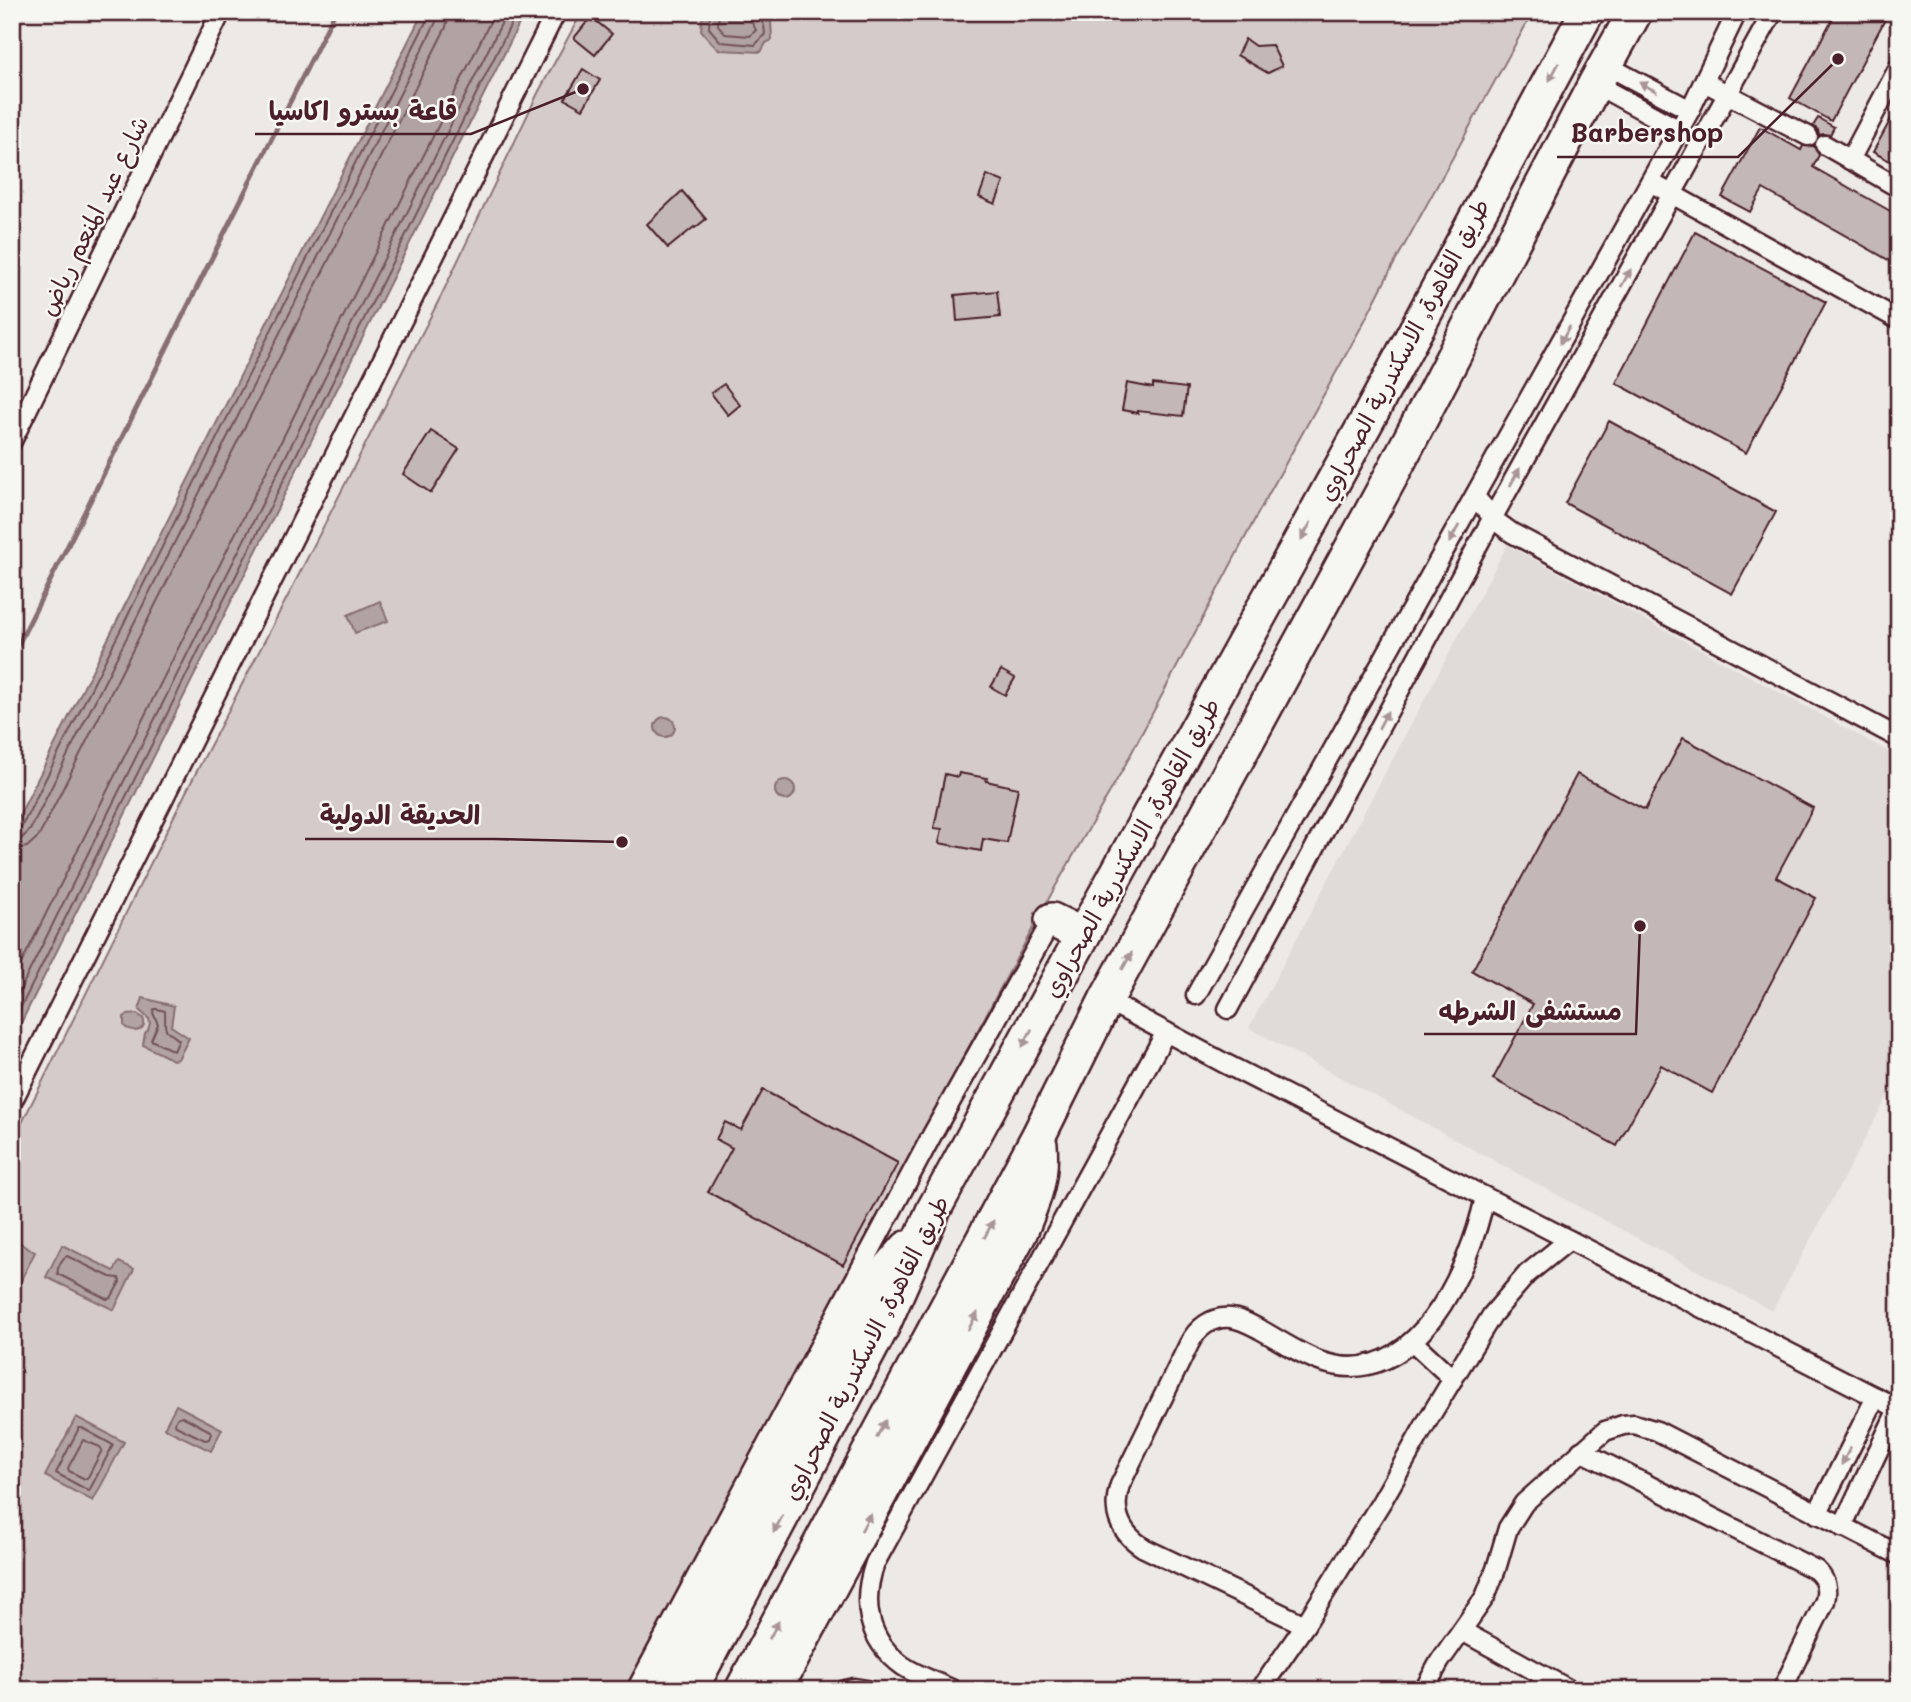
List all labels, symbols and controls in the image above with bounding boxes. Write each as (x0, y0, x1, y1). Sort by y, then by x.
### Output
one-way arrow (1549, 63, 1561, 83)
one-way arrow (1638, 82, 1658, 94)
callout: قاعة بسترو اكاسيا (255, 87, 471, 134)
text: قاعة بسترو اكاسيا (269, 93, 457, 127)
street label: شارع عبد المنعم رياض (31, 110, 158, 322)
callout: Barbershop (1557, 110, 1738, 157)
text: Barbershop (1571, 115, 1723, 149)
street label: طريق القاهرة, الاسكندرية الصحراوي (1310, 193, 1498, 507)
one-way arrow (1620, 269, 1632, 288)
one-way arrow (1559, 325, 1571, 345)
one-way arrow (1509, 467, 1521, 487)
one-way arrow (1300, 521, 1312, 541)
one-way arrow (1448, 524, 1460, 543)
street label: طريق القاهرة, الاسكندرية الصحراوي (1035, 692, 1229, 1004)
one-way arrow (1378, 710, 1389, 730)
callout: الحديقة الدولية (305, 792, 494, 839)
text: الحديقة الدولية (320, 797, 480, 832)
one-way arrow (1121, 951, 1133, 971)
callout: مستشفى الشرطه (1424, 987, 1636, 1034)
text: مستشفى الشرطه (1438, 993, 1622, 1028)
one-way arrow (1021, 1029, 1033, 1048)
street label: طريق القاهرة, الاسكندرية الصحراوي (774, 1190, 958, 1506)
one-way arrow (983, 1219, 995, 1238)
one-way arrow (967, 1312, 979, 1331)
one-way arrow (876, 1419, 887, 1439)
one-way arrow (1841, 1446, 1853, 1466)
one-way arrow (860, 1512, 871, 1532)
one-way arrow (772, 1514, 784, 1534)
one-way arrow (768, 1620, 780, 1639)

